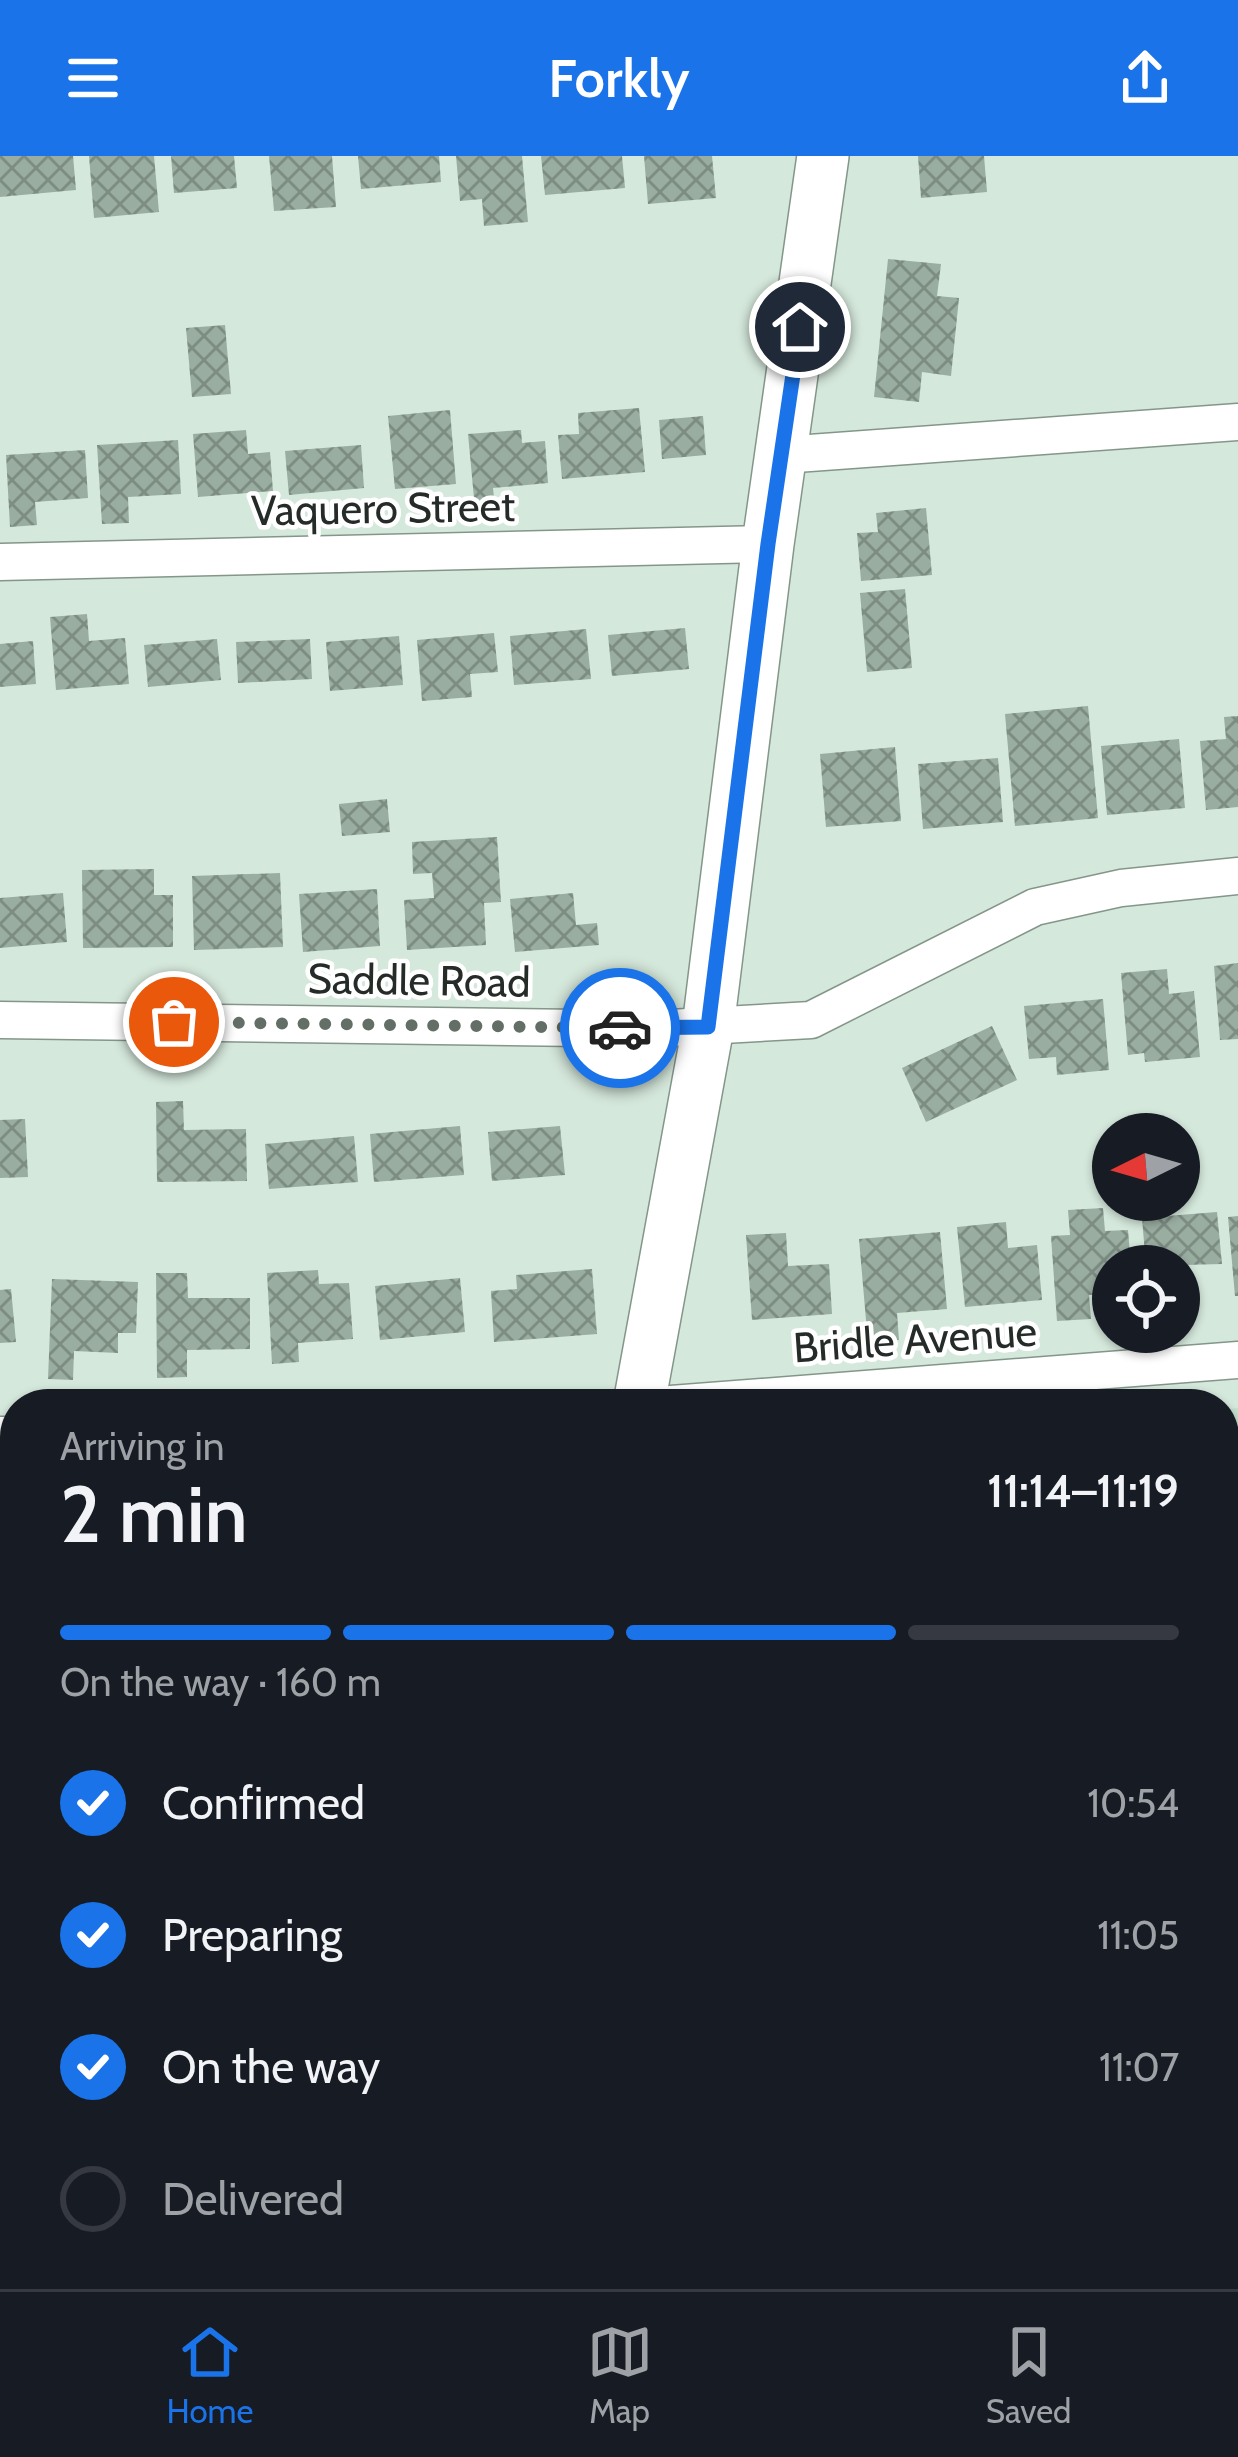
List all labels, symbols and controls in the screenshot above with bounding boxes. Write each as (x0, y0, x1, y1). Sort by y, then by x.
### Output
icon: menu (60, 45, 126, 111)
text: Forkly (548, 45, 690, 111)
icon: share (1112, 45, 1178, 111)
pin (749, 276, 851, 378)
icon: home (767, 294, 833, 360)
street label: Vaquero Street (250, 480, 516, 536)
street label: Saddle Road (307, 952, 531, 1008)
courier (560, 968, 680, 1088)
pin (123, 971, 225, 1073)
icon: bag (141, 989, 207, 1055)
icon: car (587, 995, 653, 1061)
north arrow (1092, 1113, 1200, 1221)
map controls (1092, 1113, 1200, 1353)
button: locate (1092, 1245, 1200, 1353)
street label: Bridle Avenue (791, 1305, 1039, 1373)
text: Arriving in (60, 1422, 224, 1470)
text: 11:14–11:19 (987, 1464, 1179, 1518)
text: 2 min (60, 1467, 248, 1562)
text: On the way · 160 m (60, 1658, 381, 1706)
icon: check (60, 1770, 126, 1836)
text: Confirmed (162, 1776, 365, 1830)
text: 10:54 (1087, 1779, 1179, 1827)
icon: check (60, 1902, 126, 1968)
text: Preparing (162, 1908, 342, 1962)
text: 11:05 (1097, 1911, 1179, 1959)
icon: check (60, 2034, 126, 2100)
text: On the way (162, 2040, 380, 2094)
text: 11:07 (1099, 2043, 1179, 2091)
text: Delivered (162, 2172, 344, 2226)
tab: Home (167, 2319, 253, 2431)
tab: Map (587, 2319, 653, 2431)
tab: Saved (986, 2319, 1071, 2431)

